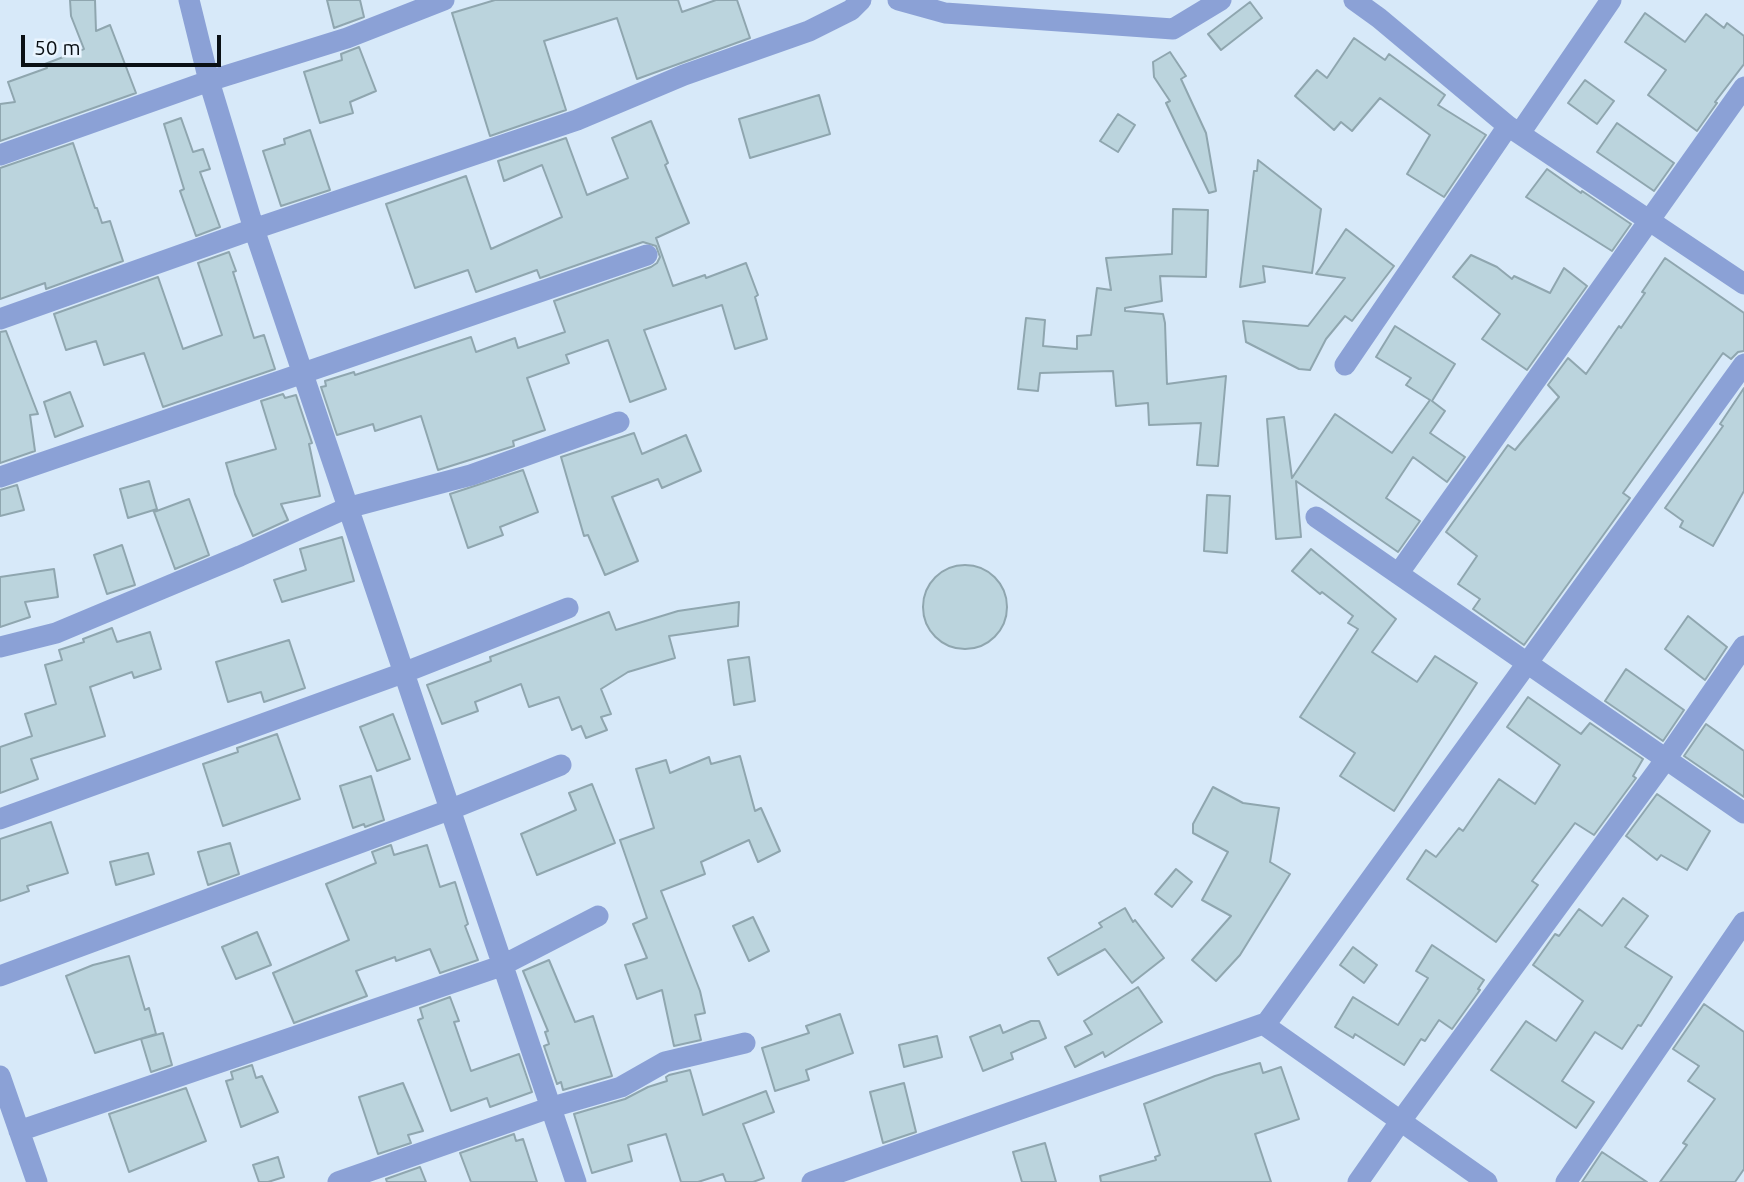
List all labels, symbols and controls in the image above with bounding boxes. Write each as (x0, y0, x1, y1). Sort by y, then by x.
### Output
scale bar (24, 21, 224, 65)
text: 50 m (34, 35, 81, 59)

